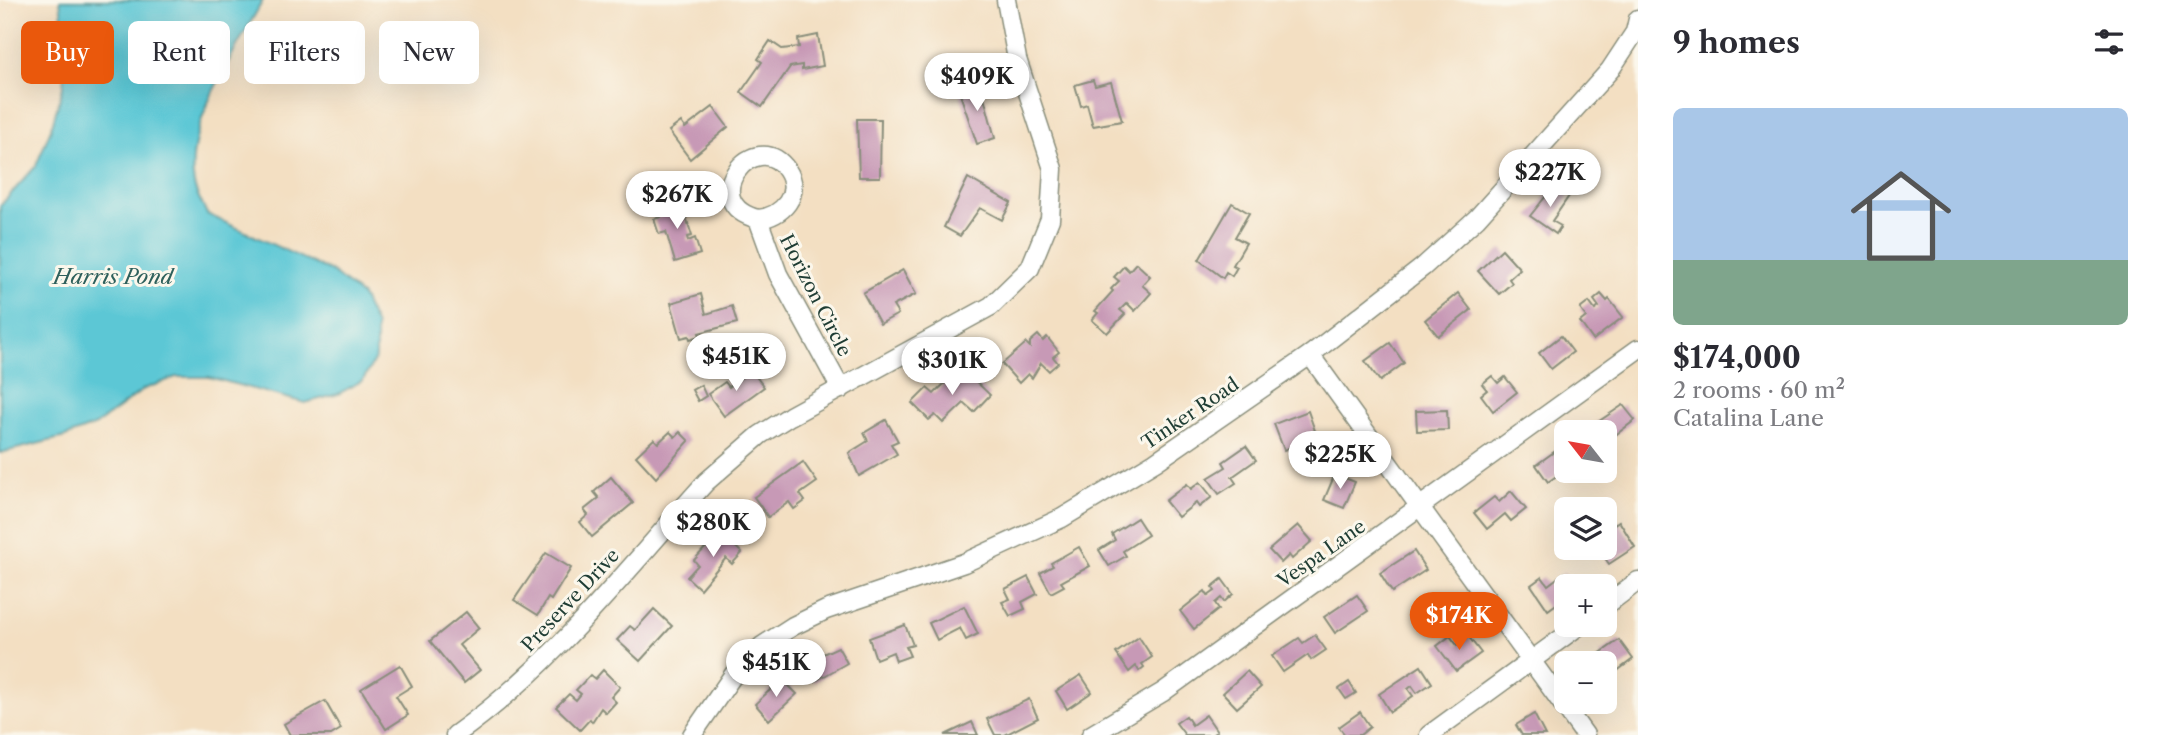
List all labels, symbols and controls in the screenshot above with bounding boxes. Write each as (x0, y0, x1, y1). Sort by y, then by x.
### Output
chip: Buy (21, 21, 114, 84)
chip: Rent (128, 21, 230, 84)
chip: Filters (244, 21, 365, 84)
chip: New (379, 21, 479, 84)
icon: filters (2090, 23, 2128, 61)
text: 9 homes (1673, 24, 1800, 61)
pin: $409K (928, 54, 1026, 113)
text: $409K (940, 62, 1014, 90)
pin: $227K (1501, 150, 1599, 209)
icon: home (1838, 153, 1964, 279)
text: $227K (1515, 158, 1585, 186)
pin: $267K (628, 172, 726, 231)
text: $267K (642, 180, 712, 208)
street label: Horizon Circle (775, 230, 856, 360)
water label: Harris Pond (51, 264, 175, 289)
pin: $451K (687, 334, 785, 393)
pin: $301K (903, 338, 1001, 397)
text: $174,000 (1673, 339, 1801, 376)
text: $451K (702, 342, 770, 370)
text: $301K (917, 346, 987, 374)
street label: Tinker Road (1137, 372, 1244, 454)
text: 2 rooms · 60 m² (1673, 376, 1845, 404)
text: Catalina Lane (1673, 404, 1824, 432)
north arrow (1554, 420, 1617, 483)
map controls (1554, 420, 1617, 714)
pin: $225K (1291, 432, 1389, 491)
text: $225K (1304, 440, 1376, 468)
button: layers (1554, 497, 1617, 560)
pin: $280K (664, 500, 762, 559)
text: $280K (676, 508, 750, 536)
street label: Vespa Lane (1272, 515, 1370, 593)
street label: Preserve Drive (517, 544, 624, 657)
button: + (1554, 574, 1617, 637)
pin: $174K (1410, 592, 1508, 652)
text: $174K (1426, 601, 1492, 629)
pin: $451K (727, 640, 825, 699)
text: $451K (742, 648, 810, 676)
button: − (1554, 651, 1617, 714)

